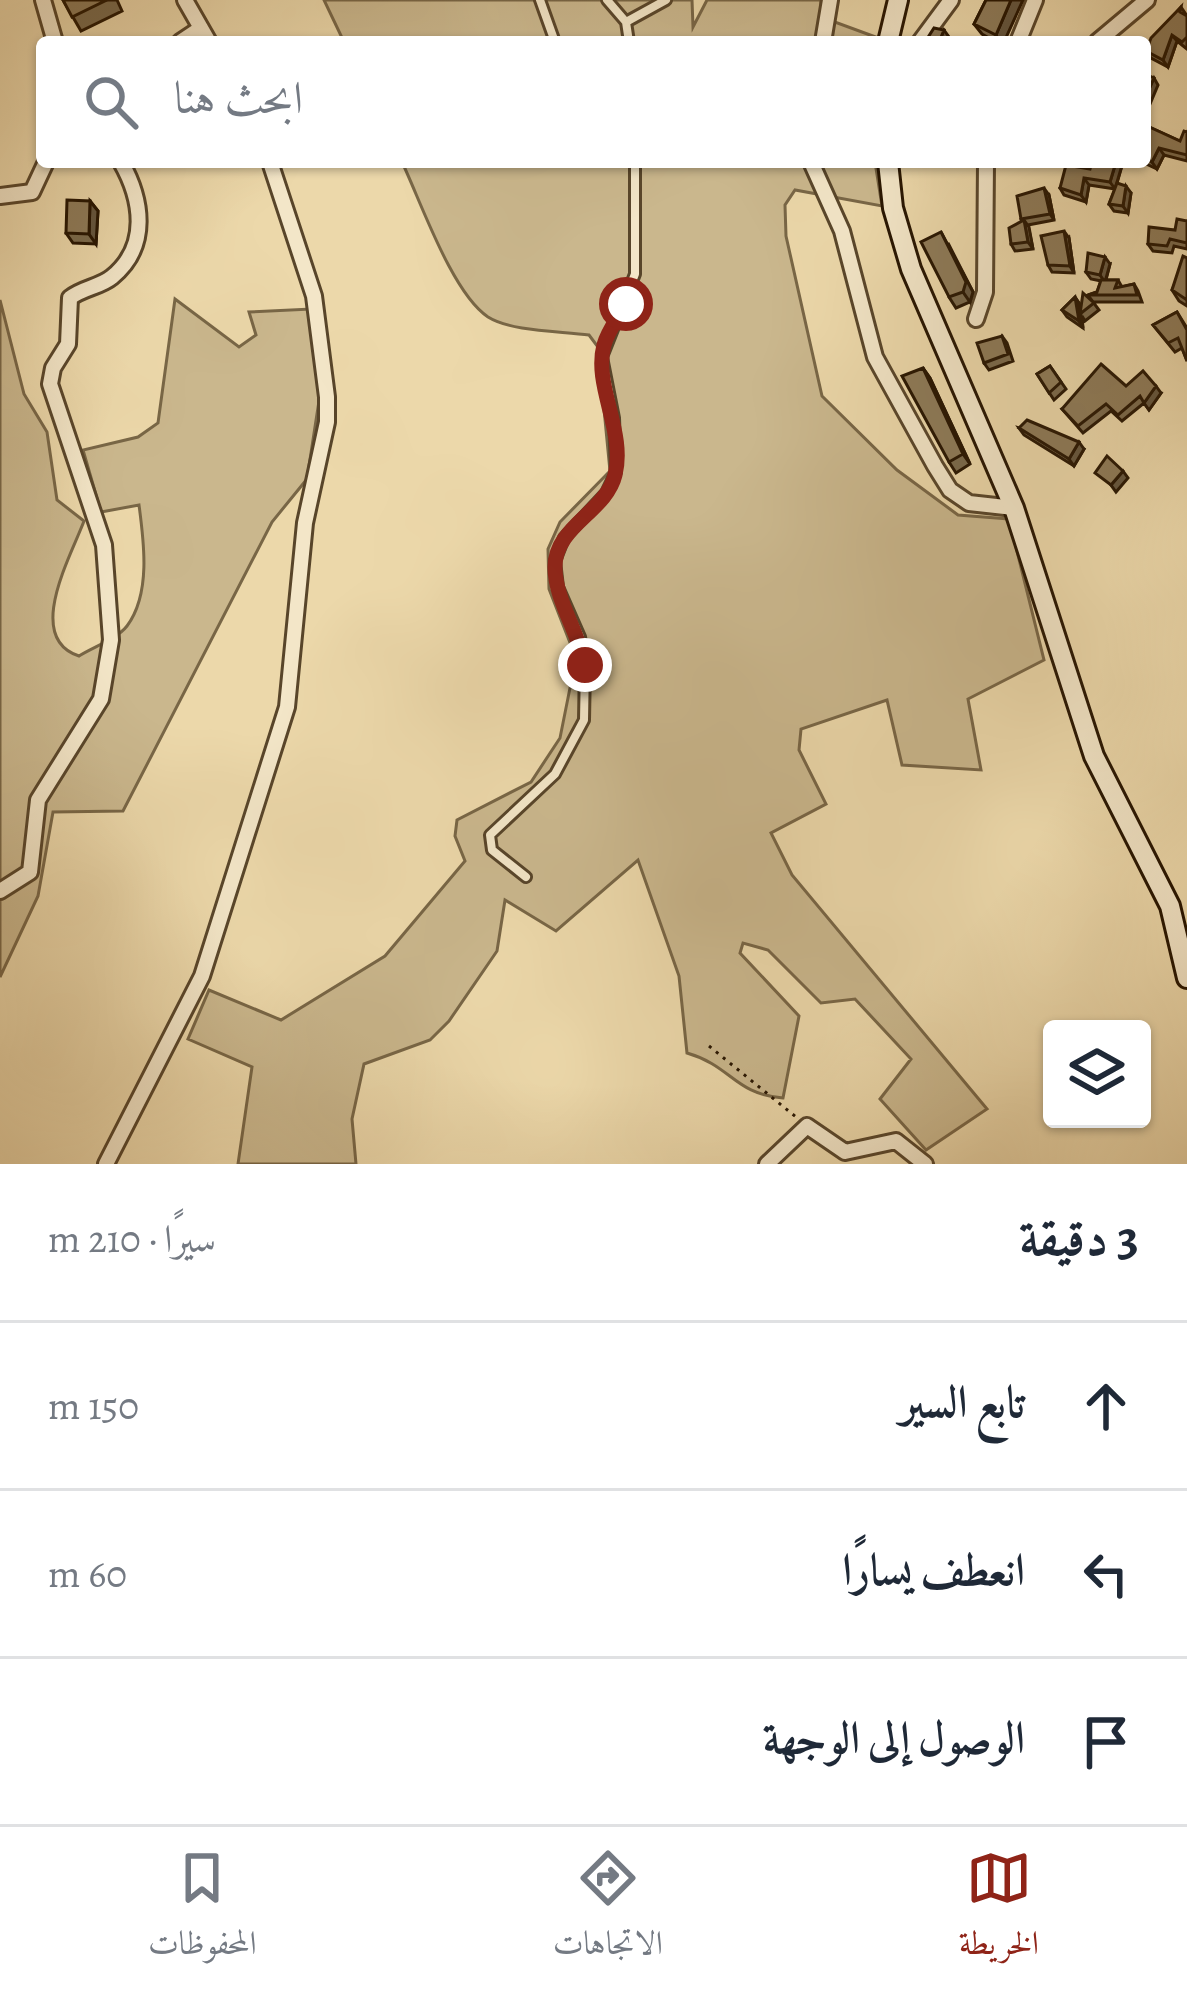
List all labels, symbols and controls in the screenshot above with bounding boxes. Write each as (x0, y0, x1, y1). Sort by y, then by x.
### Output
search box (36, 36, 1151, 168)
text: ابحث هنا (174, 67, 303, 129)
icon: search (78, 69, 144, 135)
route start (599, 277, 653, 331)
route end (558, 638, 612, 692)
map controls (1043, 1020, 1151, 1128)
button: layers (1043, 1020, 1151, 1128)
text: 3 دقيقة (1019, 1203, 1139, 1273)
text: سيرًا · 210 m (48, 1212, 216, 1265)
text: تابع السير (900, 1371, 1025, 1433)
icon: ahead (1073, 1373, 1139, 1439)
text: 150 m (48, 1379, 139, 1432)
text: انعطف يسارًا (842, 1539, 1025, 1601)
icon: left (1073, 1541, 1139, 1607)
text: 60 m (48, 1547, 127, 1600)
text: الوصول إلى الوجهة (763, 1707, 1025, 1769)
icon: arrive (1073, 1709, 1139, 1775)
tab: المحفوظات (148, 1845, 257, 1975)
tab: الاتجاهات (553, 1845, 663, 1975)
tab: الخريطة (959, 1845, 1039, 1975)

